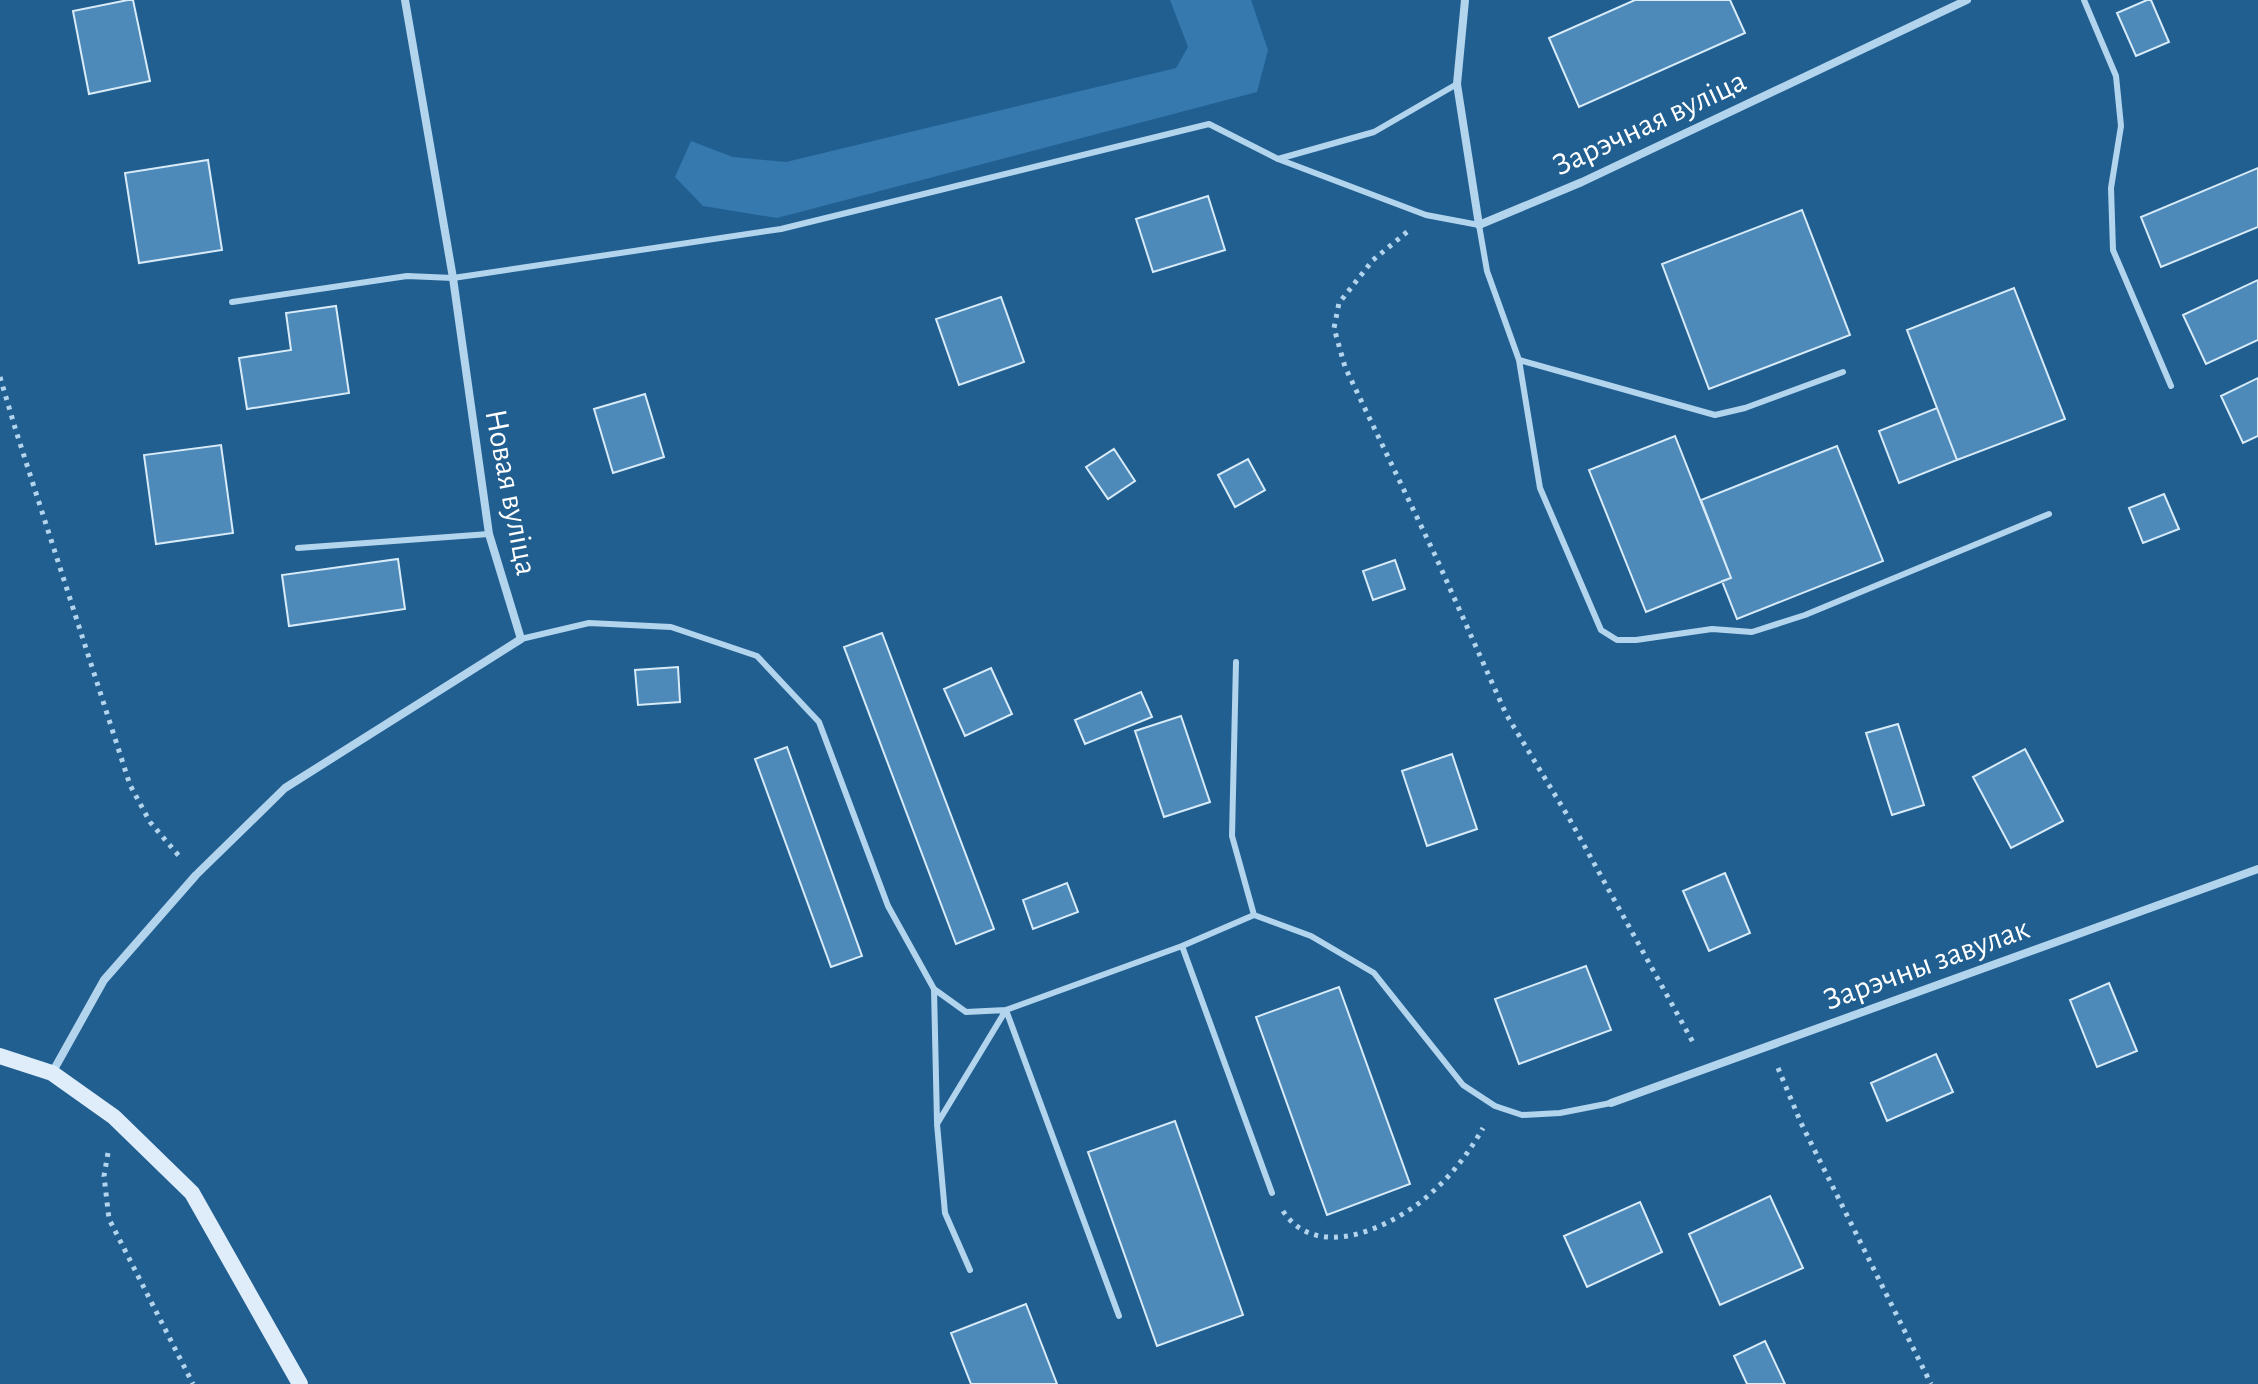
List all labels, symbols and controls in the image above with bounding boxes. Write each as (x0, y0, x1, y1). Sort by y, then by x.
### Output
street label: Зарэчная вуліца (1548, 64, 1751, 182)
street label: Новая вуліца (479, 406, 543, 578)
street label: Зарэчны завулак (1819, 912, 2034, 1016)

